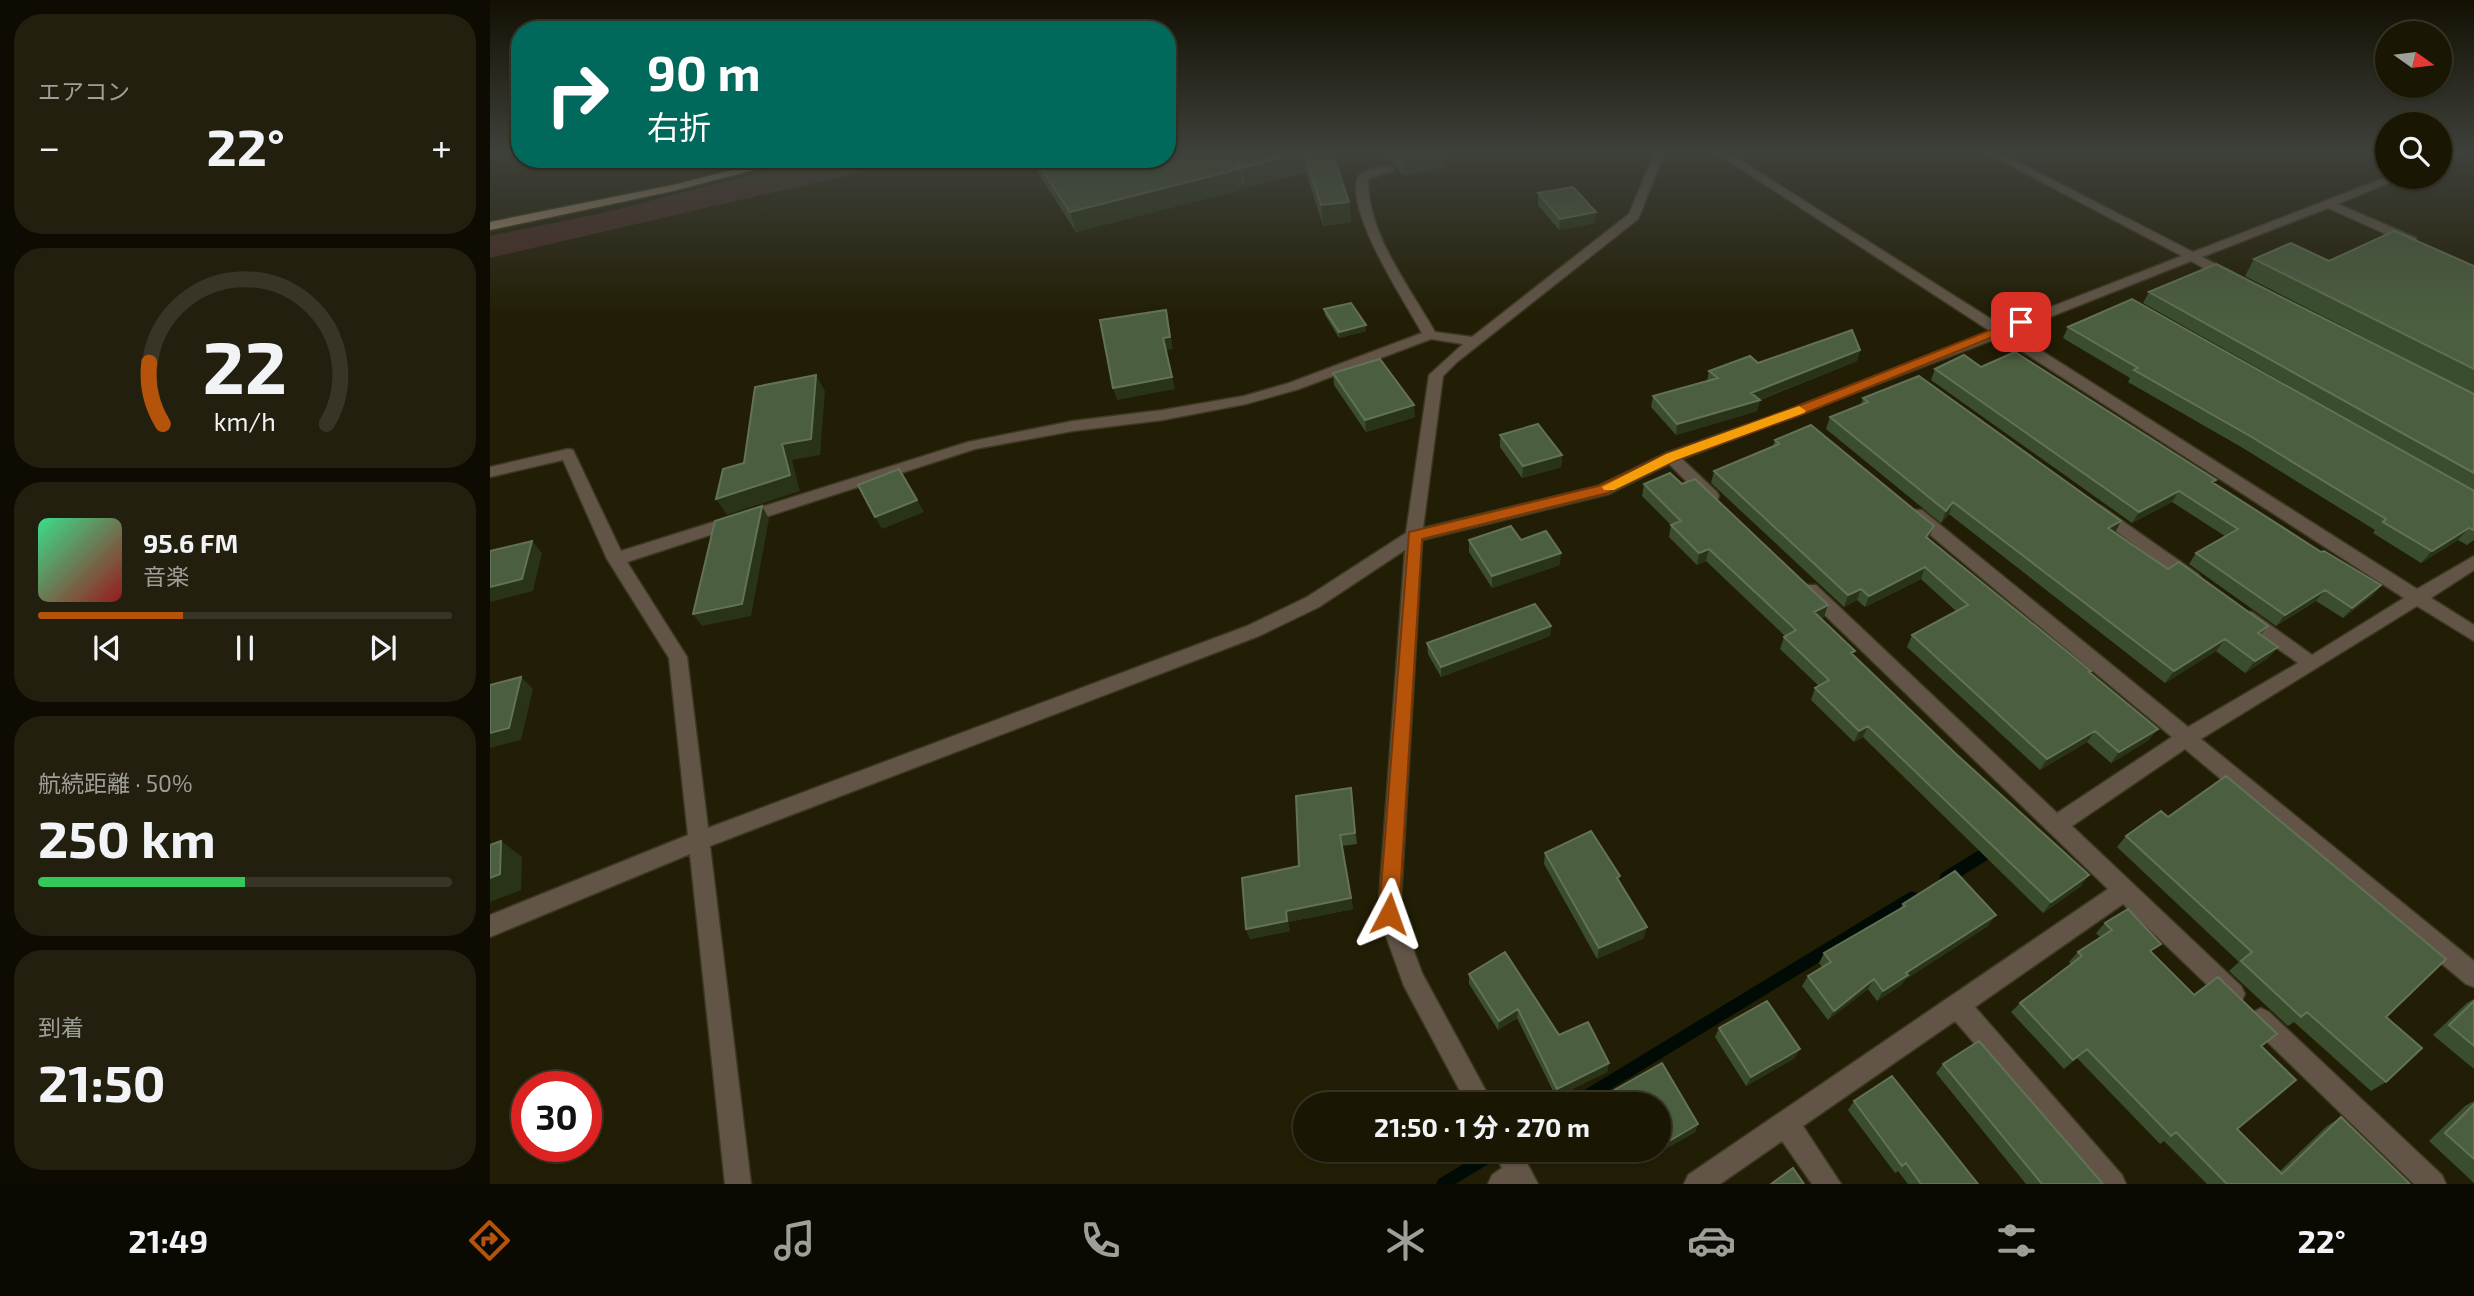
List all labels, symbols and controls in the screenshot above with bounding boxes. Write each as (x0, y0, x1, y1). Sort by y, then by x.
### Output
north arrow (2375, 21, 2452, 98)
map controls (2375, 21, 2452, 189)
text: 90 m (647, 42, 761, 101)
icon: right (532, 49, 623, 140)
text: エアコン (38, 77, 130, 105)
text: 右折 (647, 107, 711, 145)
button: search (2375, 112, 2452, 189)
text: 22° (206, 114, 285, 176)
text: − (38, 123, 60, 169)
text: + (431, 123, 452, 169)
pin (1991, 292, 2051, 352)
icon: arrive (2002, 303, 2040, 341)
text: 22 (203, 321, 287, 409)
text: km/h (214, 406, 276, 436)
text: 95.6 FM (143, 527, 238, 558)
text: 音楽 (143, 562, 189, 590)
icon: previous (88, 629, 126, 667)
icon: pause (226, 629, 264, 667)
icon: next (364, 629, 402, 667)
text: 航続距離 · 50% (38, 769, 192, 797)
text: 250 km (38, 806, 216, 868)
position arrow (1352, 877, 1426, 951)
text: 到着 (38, 1013, 84, 1041)
text: 21:50 (38, 1050, 166, 1112)
speed limit sign: 30 (511, 1071, 602, 1162)
text: 21:50 · 1 分 · 270 m (1374, 1111, 1590, 1142)
icon: directions (465, 1216, 514, 1265)
icon: music (770, 1216, 819, 1265)
icon: phone (1076, 1216, 1125, 1265)
icon: climate (1381, 1216, 1430, 1265)
icon: car (1687, 1216, 1736, 1265)
icon: filters (1992, 1216, 2041, 1265)
text: 21:49 (128, 1221, 208, 1259)
text: 22° (2298, 1221, 2346, 1259)

